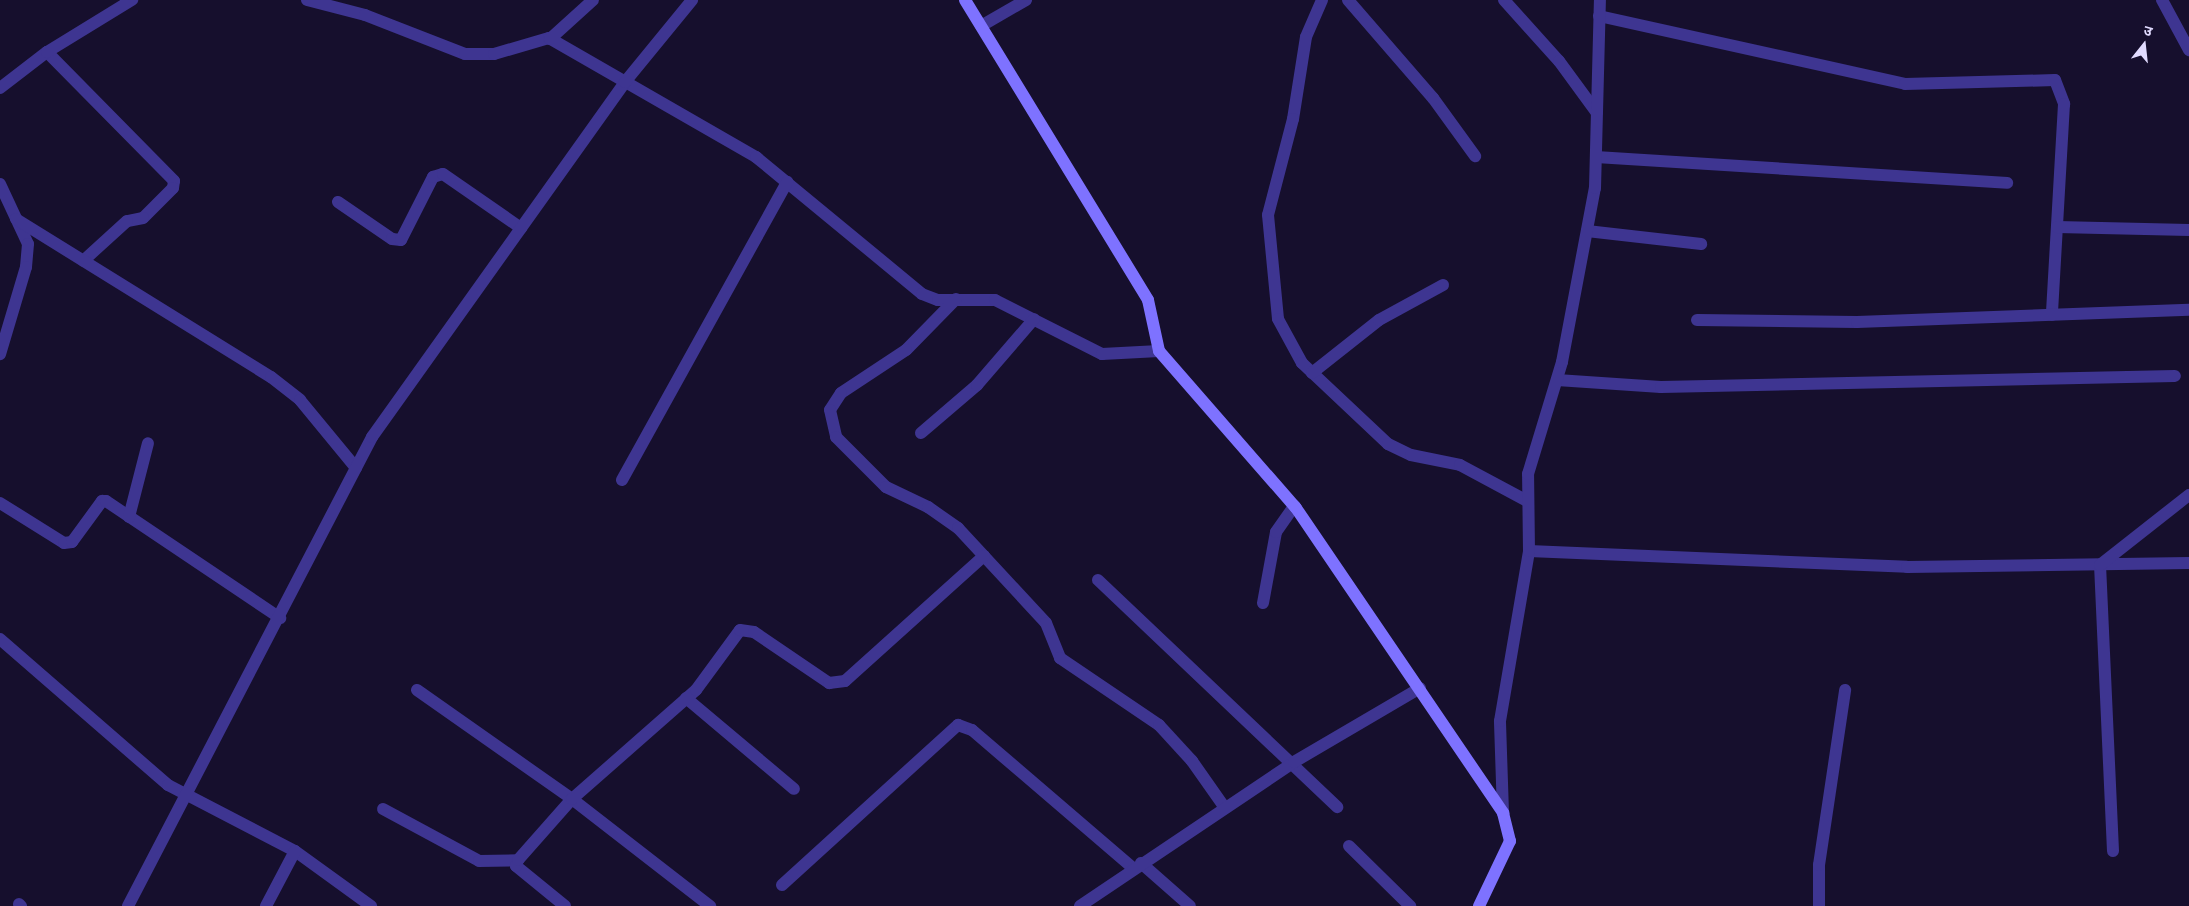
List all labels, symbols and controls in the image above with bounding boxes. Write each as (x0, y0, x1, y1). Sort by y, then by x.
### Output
north arrow (2119, 20, 2169, 70)
text: उ (2142, 21, 2155, 40)

